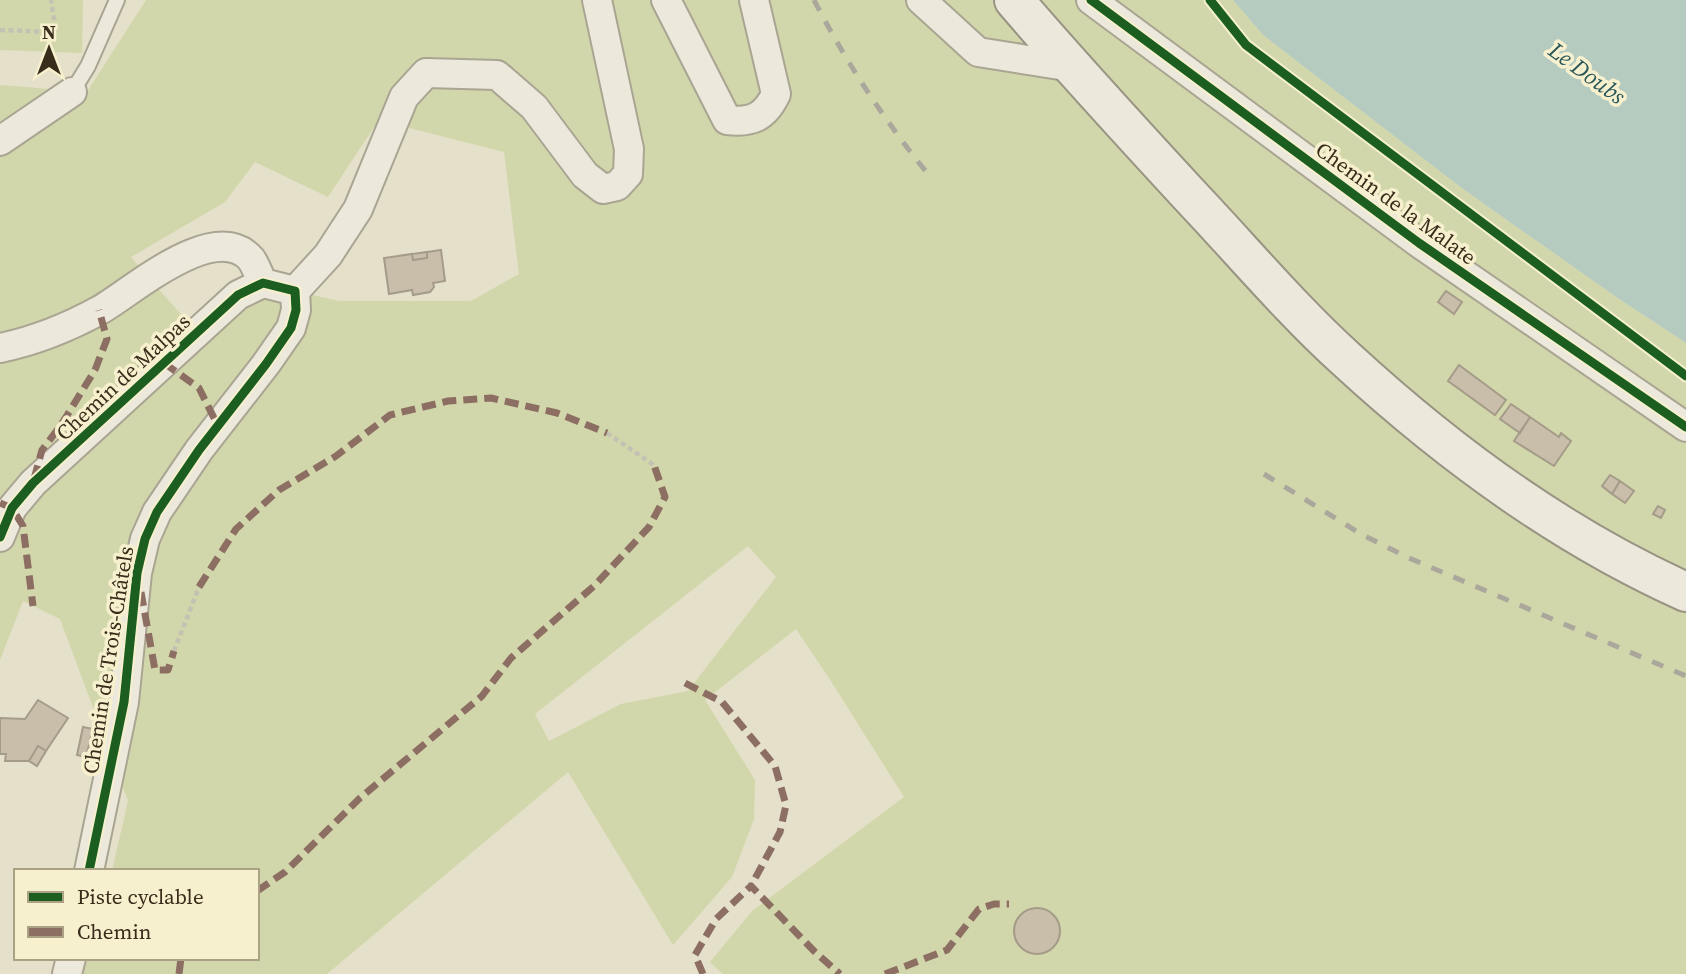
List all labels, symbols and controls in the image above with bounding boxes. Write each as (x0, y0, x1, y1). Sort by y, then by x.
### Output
north arrow (14, 14, 84, 84)
text: N (42, 19, 56, 45)
water label: Le Doubs (1541, 34, 1632, 112)
street label: Chemin de la Malate (1310, 135, 1482, 271)
street label: Chemin de Malpas (49, 307, 197, 447)
street label: Chemin de Trois-Châtels (76, 544, 140, 776)
legend (14, 869, 259, 960)
text: Piste cyclable (77, 882, 204, 911)
text: Chemin (77, 917, 152, 946)

